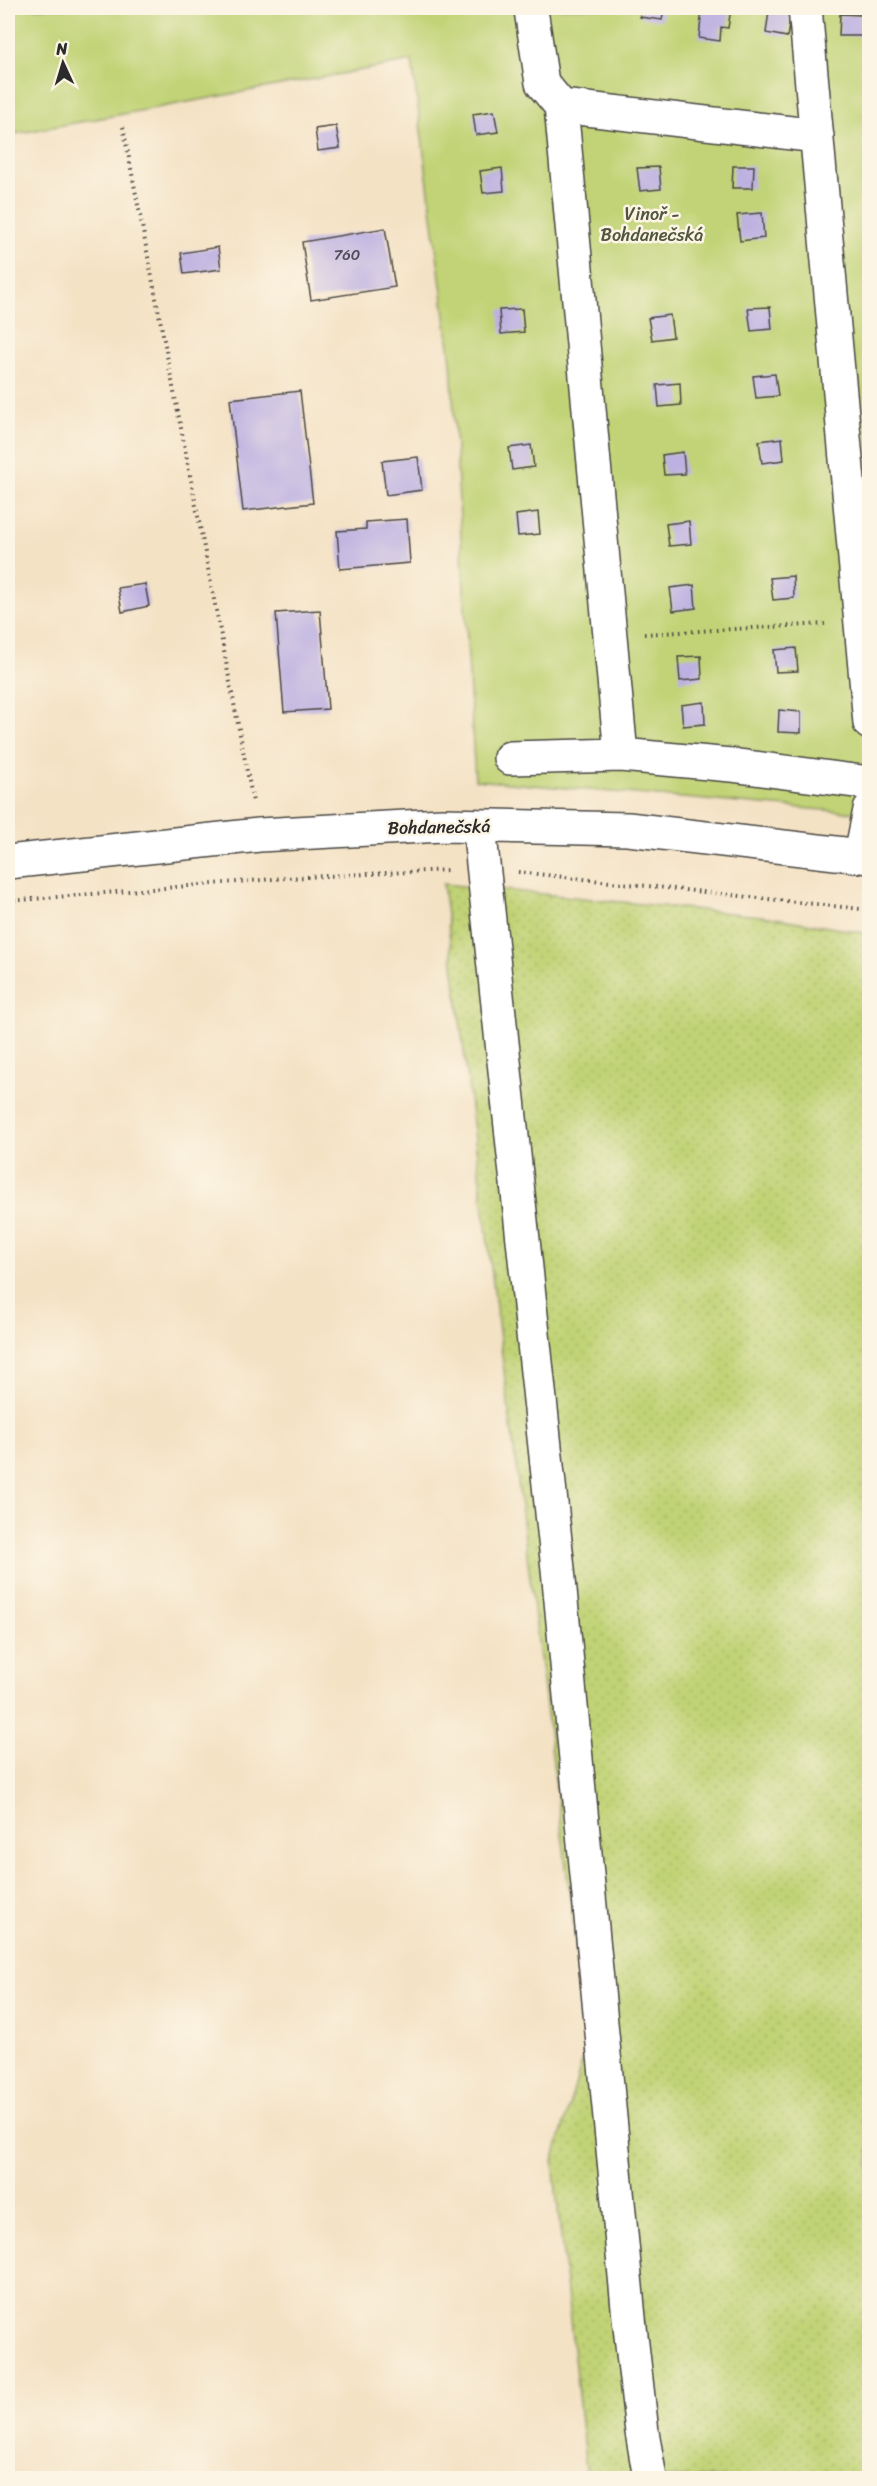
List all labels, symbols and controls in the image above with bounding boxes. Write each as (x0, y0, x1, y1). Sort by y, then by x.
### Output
north arrow (33, 33, 93, 93)
text: N (54, 34, 69, 63)
park label: Vinoř - Bohdanečská (601, 198, 703, 251)
house number: 760 (334, 242, 360, 268)
street label: Bohdanečská (387, 810, 491, 844)

